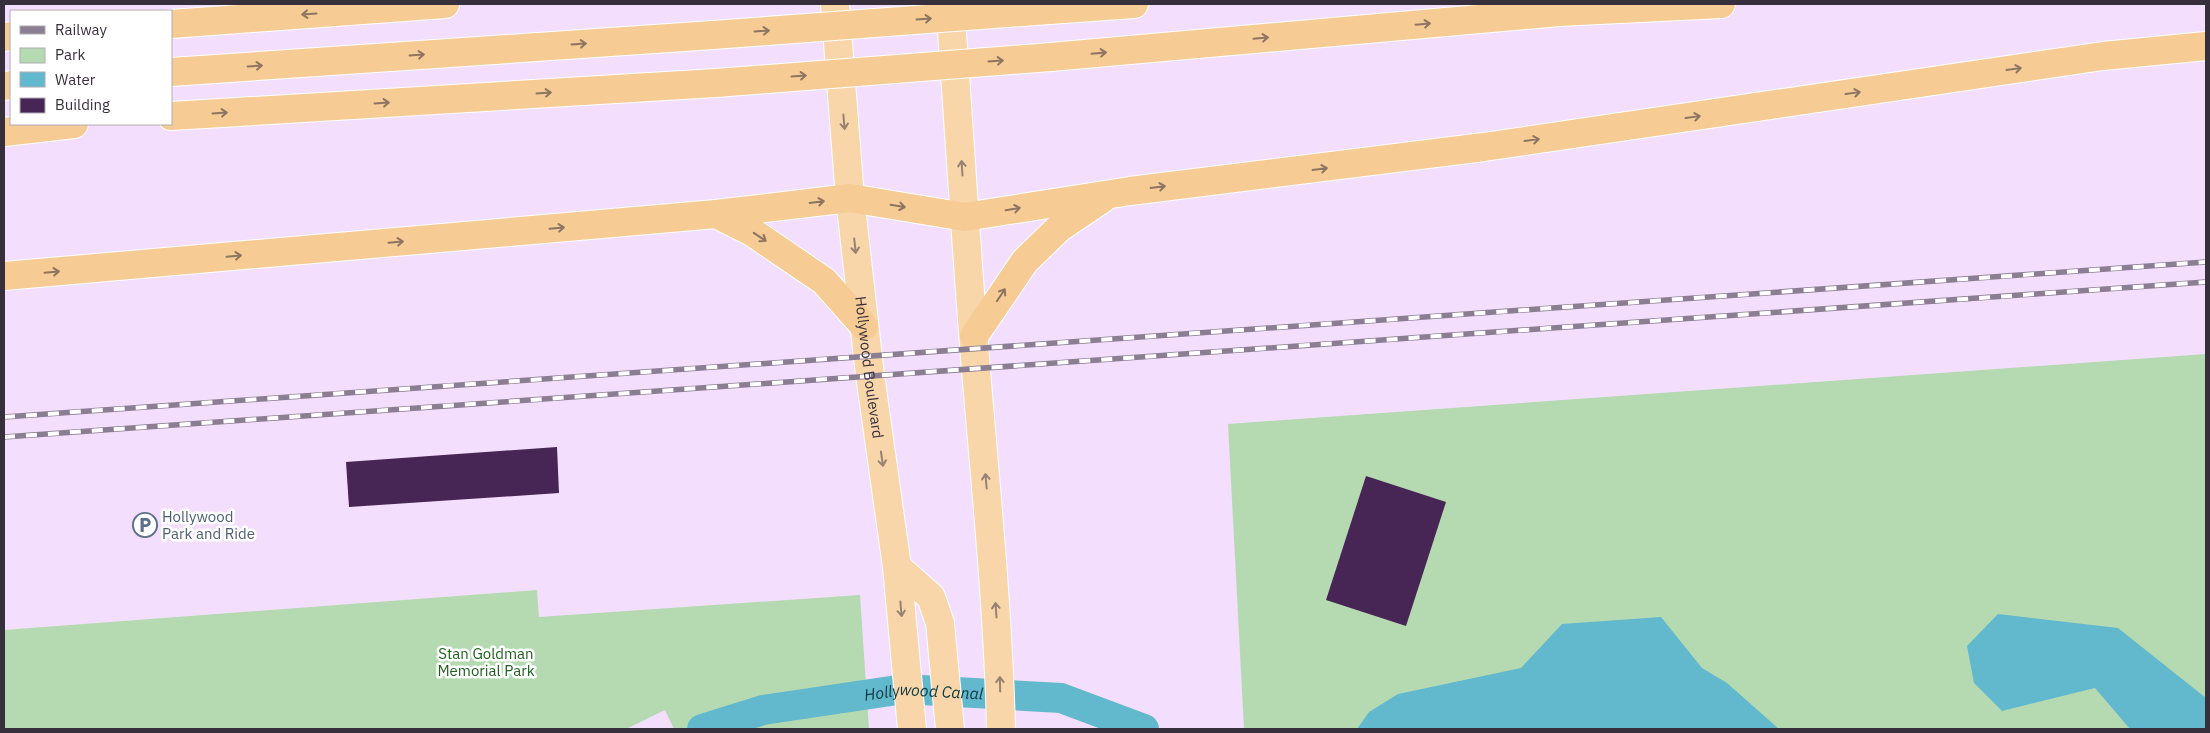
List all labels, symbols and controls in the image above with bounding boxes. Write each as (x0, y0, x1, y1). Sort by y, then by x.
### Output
one-way arrow (301, 9, 317, 19)
legend (10, 10, 172, 125)
one-way arrow (916, 15, 932, 24)
one-way arrow (1415, 19, 1431, 29)
text: Railway (55, 20, 108, 39)
one-way arrow (753, 26, 769, 36)
one-way arrow (1253, 34, 1269, 43)
one-way arrow (571, 39, 587, 48)
text: Park (55, 45, 85, 64)
one-way arrow (1091, 48, 1107, 58)
one-way arrow (409, 50, 425, 59)
one-way arrow (988, 57, 1004, 66)
one-way arrow (247, 61, 263, 71)
one-way arrow (2006, 64, 2022, 74)
text: Water (55, 70, 96, 89)
one-way arrow (791, 72, 807, 81)
one-way arrow (1845, 88, 1861, 98)
one-way arrow (536, 89, 552, 98)
text: Building (55, 95, 110, 114)
one-way arrow (374, 99, 390, 108)
one-way arrow (212, 109, 228, 118)
one-way arrow (1684, 111, 1700, 121)
one-way arrow (839, 114, 849, 130)
one-way arrow (1523, 135, 1539, 145)
one-way arrow (957, 160, 966, 176)
one-way arrow (1311, 163, 1327, 173)
one-way arrow (1150, 182, 1166, 192)
one-way arrow (808, 197, 824, 207)
one-way arrow (890, 201, 906, 211)
one-way arrow (1005, 204, 1021, 214)
one-way arrow (549, 223, 565, 233)
one-way arrow (752, 232, 766, 242)
one-way arrow (387, 237, 403, 247)
one-way arrow (850, 238, 860, 254)
one-way arrow (225, 251, 241, 261)
one-way arrow (44, 267, 60, 277)
one-way arrow (997, 289, 1007, 303)
street label: Hollywood Boulevard (852, 295, 888, 440)
one-way arrow (877, 451, 887, 467)
one-way arrow (982, 473, 991, 489)
place label: Hollywood Park and Ride (162, 507, 255, 543)
parking icon: Hollywood Park and Ride (132, 512, 158, 538)
one-way arrow (896, 601, 906, 617)
one-way arrow (992, 602, 1001, 618)
park label: Stan Goldman Memorial Park (437, 644, 535, 680)
one-way arrow (995, 676, 1005, 692)
water label: Hollywood Canal (863, 679, 985, 705)

